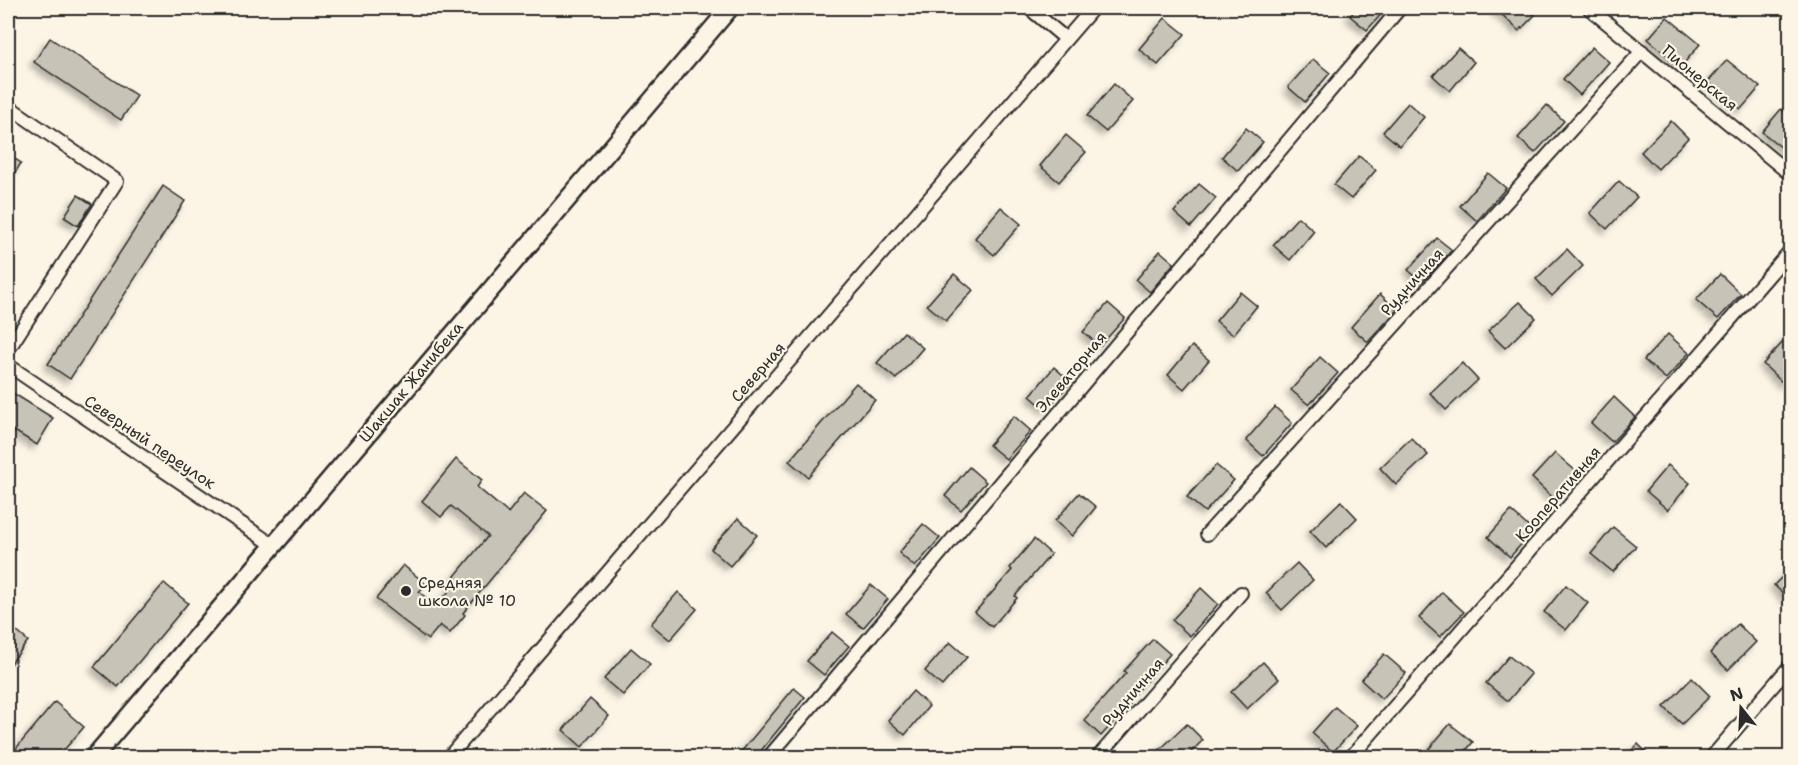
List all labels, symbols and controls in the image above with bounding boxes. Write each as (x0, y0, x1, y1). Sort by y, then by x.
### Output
street label: Пионерская (1658, 40, 1742, 116)
street label: Рудничная (1376, 244, 1448, 320)
street label: Шакшак Жанибека (354, 317, 468, 447)
street label: Элеваторная (1031, 327, 1111, 417)
street label: Северная (726, 338, 790, 406)
street label: Северный переулок (80, 390, 220, 494)
street label: Кооперативная (1511, 442, 1605, 546)
place label: Средняя школа № 10 (418, 572, 516, 611)
marker: Средняя школа № 10 (399, 584, 413, 598)
street label: Рудничная (1097, 653, 1169, 731)
north arrow (1711, 678, 1771, 738)
text: N (1727, 682, 1746, 706)

